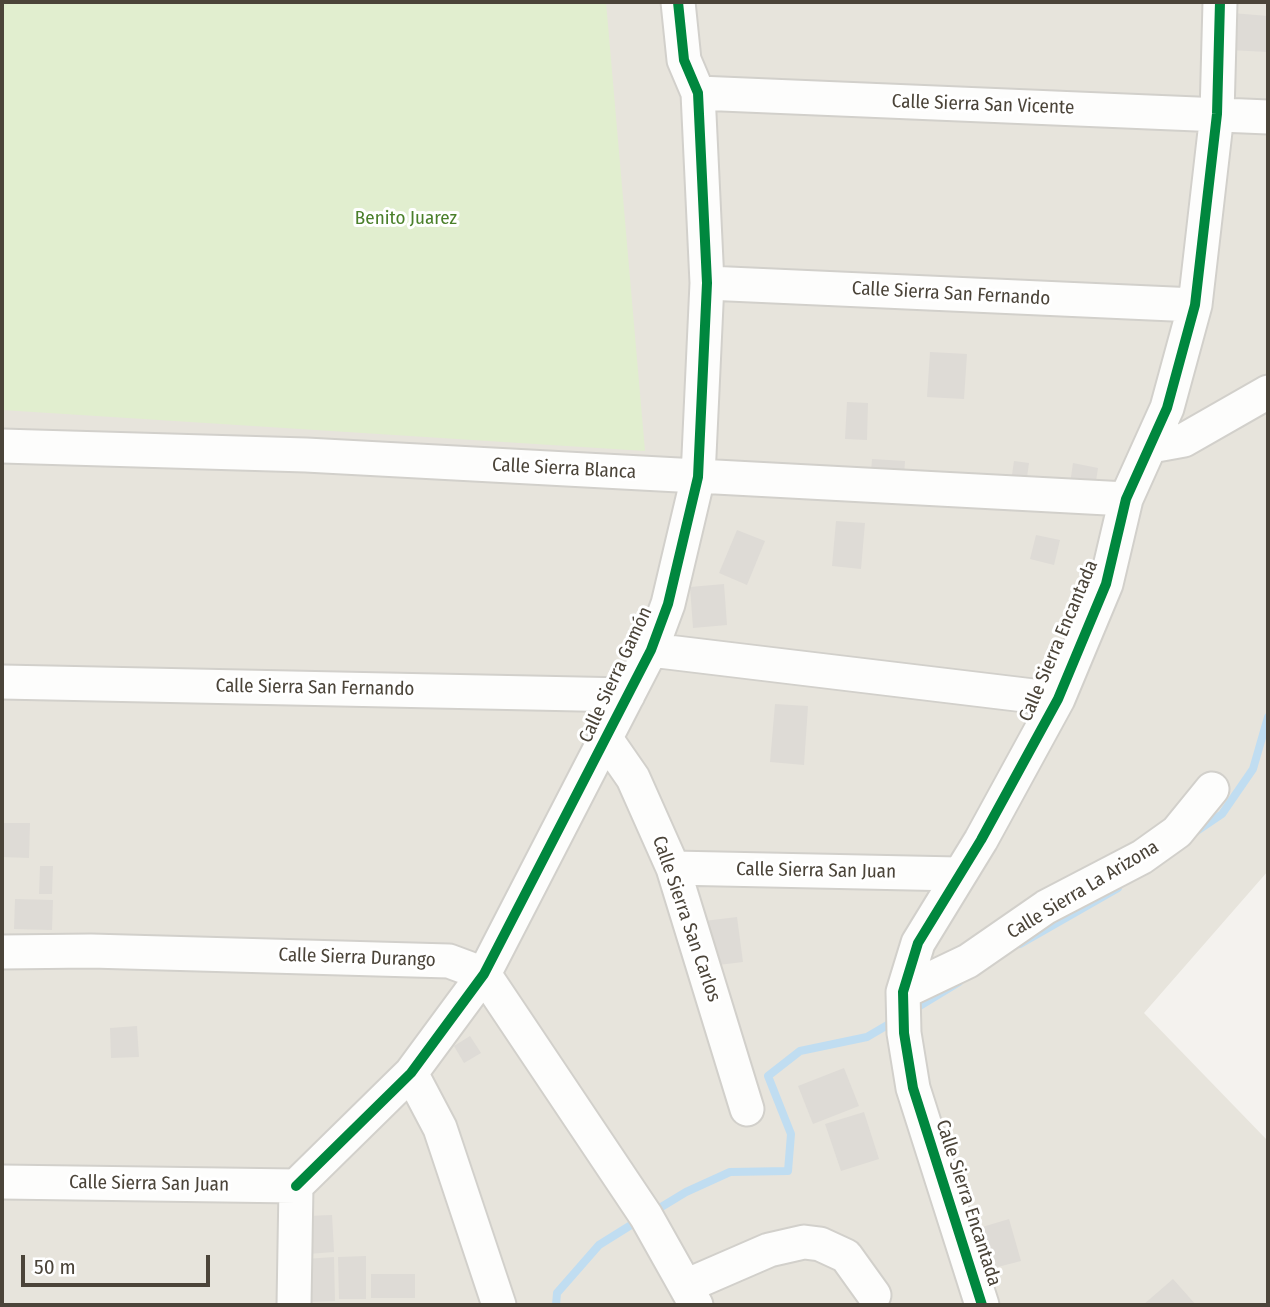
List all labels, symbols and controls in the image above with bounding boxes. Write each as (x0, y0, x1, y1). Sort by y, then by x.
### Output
street label: Calle Sierra San Vicente (891, 90, 1075, 120)
park label: Benito Juarez (355, 208, 457, 230)
street label: Calle Sierra San Fernando (851, 277, 1051, 311)
street label: Calle Sierra Blanca (491, 454, 637, 484)
street label: Calle Sierra Encantada (1015, 557, 1103, 725)
street label: Calle Sierra Gamón (575, 603, 657, 747)
street label: Calle Sierra San Fernando (215, 675, 415, 701)
street label: Calle Sierra San Carlos (647, 833, 725, 1005)
street label: Calle Sierra La Arizona (1003, 836, 1163, 944)
street label: Calle Sierra San Juan (736, 858, 896, 884)
street label: Calle Sierra Durango (278, 944, 436, 972)
street label: Calle Sierra Encantada (930, 1117, 1006, 1289)
street label: Calle Sierra San Juan (69, 1171, 229, 1197)
scale bar (24, 1240, 214, 1284)
text: 50 m (34, 1254, 76, 1280)

